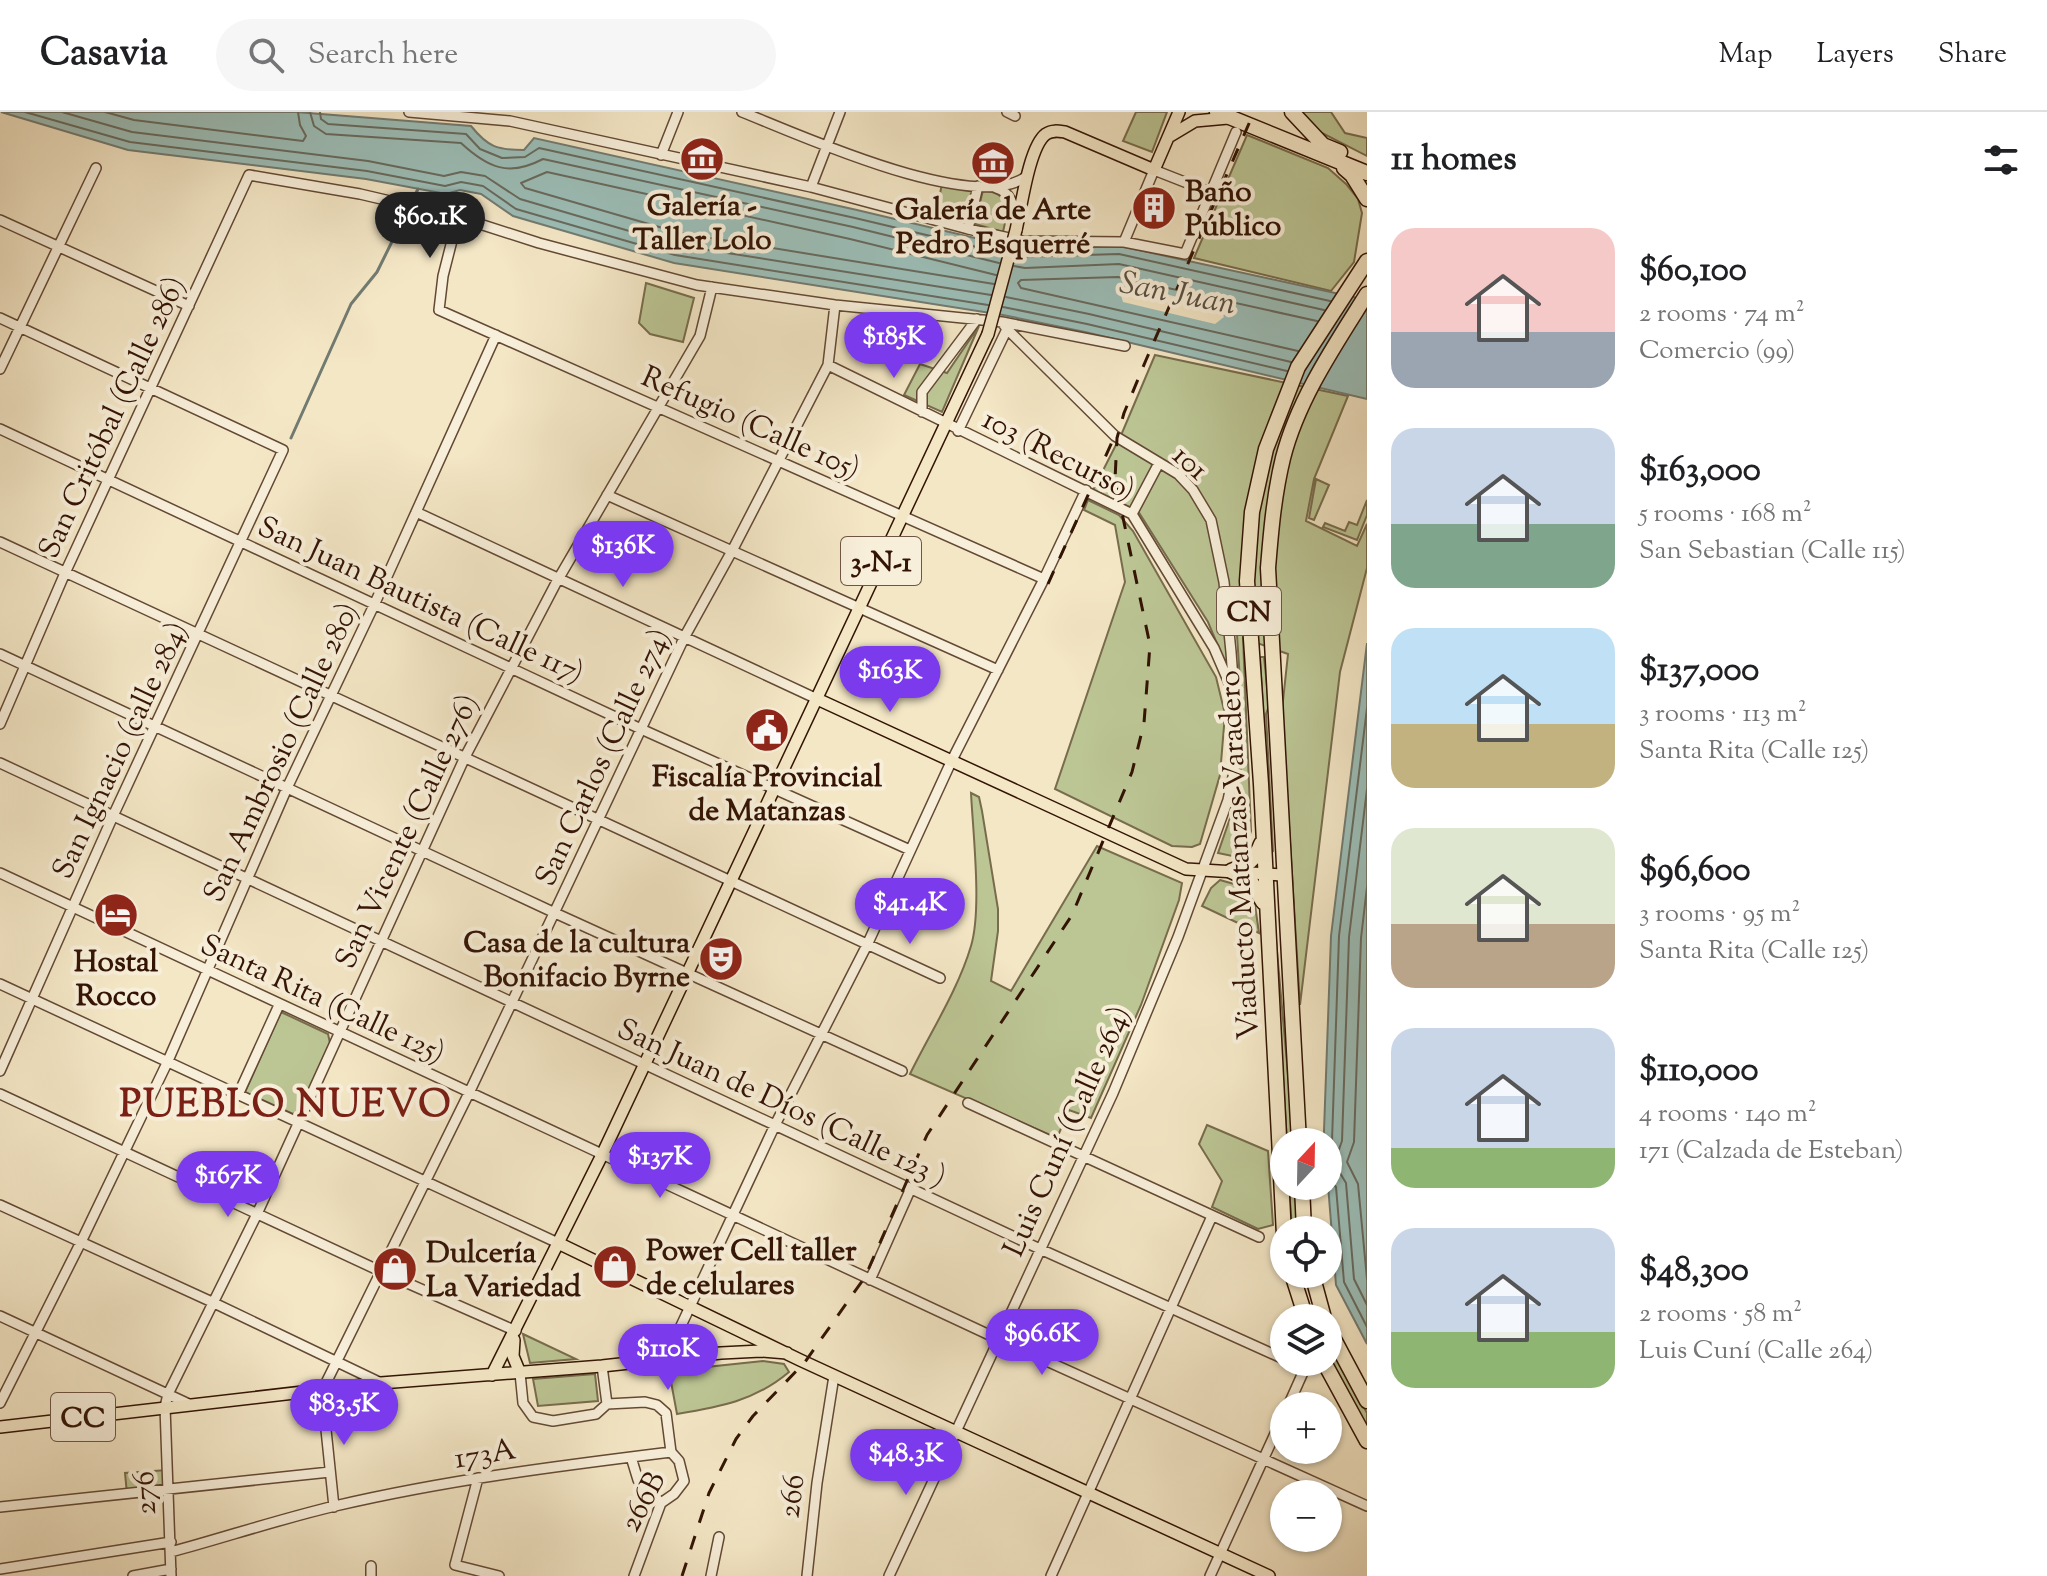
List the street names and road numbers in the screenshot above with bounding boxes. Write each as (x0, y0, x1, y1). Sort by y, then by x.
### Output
street label: San Critóbal (Calle 286) (29, 270, 198, 566)
street label: Refugio (Calle 105) (634, 357, 866, 492)
street label: 103 (Recurso) (974, 399, 1142, 513)
street label: 101 (1162, 436, 1217, 492)
street label: San Juan Bautista (Calle 117) (250, 507, 590, 696)
road number: 3-N-1 (841, 537, 921, 585)
road number: CN (1217, 587, 1281, 635)
street label: San Ambrosio (Calle 280) (194, 596, 371, 910)
street label: San Ignacio (calle 284) (43, 615, 200, 887)
street label: San Carlos (Calle 274) (526, 622, 683, 894)
street label: Viaducto Matanzas-Varadero (1209, 669, 1272, 1041)
street label: San Vicente (Calle 276) (326, 688, 491, 977)
street label: Santa Rita (Calle 125) (193, 925, 451, 1076)
street label: Luis Cuní (Calle 264) (994, 1000, 1143, 1264)
street label: San Juan de Díos (Calle 123 ) (609, 1009, 953, 1200)
road number: CC (51, 1393, 115, 1441)
street label: 173A (452, 1429, 519, 1482)
street label: 266B (610, 1464, 678, 1540)
street label: 276 (124, 1470, 169, 1516)
street label: 266 (769, 1472, 817, 1521)

